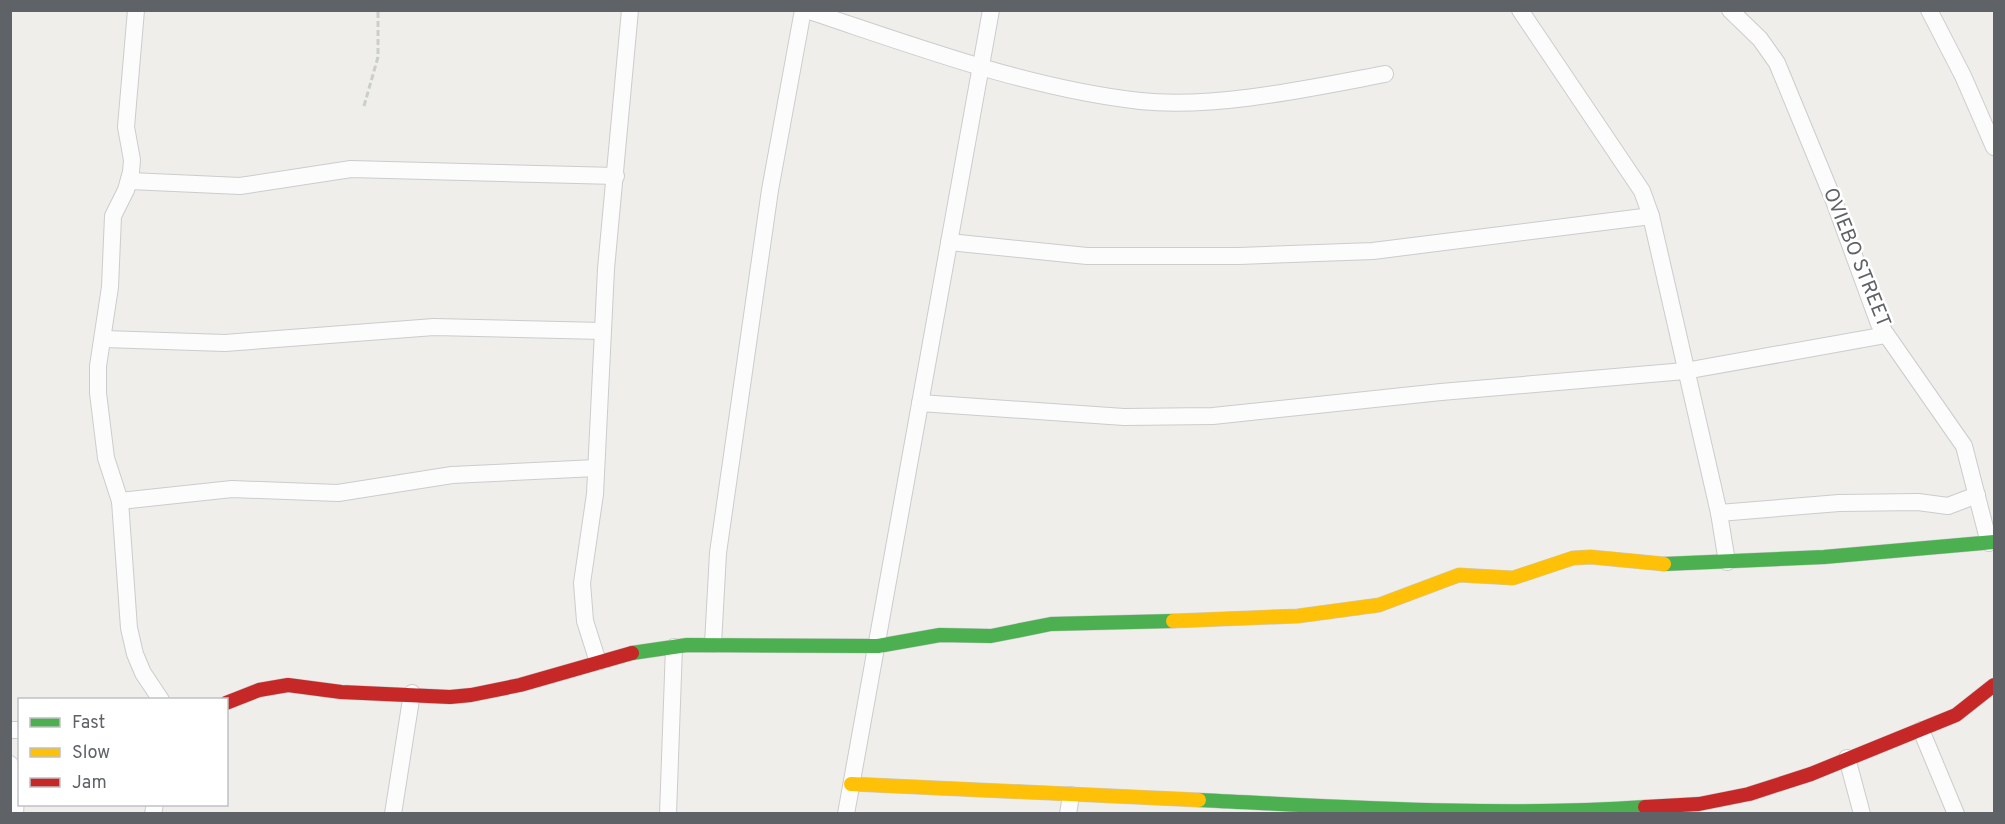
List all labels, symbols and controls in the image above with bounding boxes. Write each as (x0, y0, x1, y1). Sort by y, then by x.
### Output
street label: OVIEBO STREET (1816, 184, 1896, 332)
legend (18, 698, 228, 806)
text: Fast (72, 712, 105, 735)
text: Slow (72, 742, 110, 765)
text: Jam (72, 772, 107, 795)

